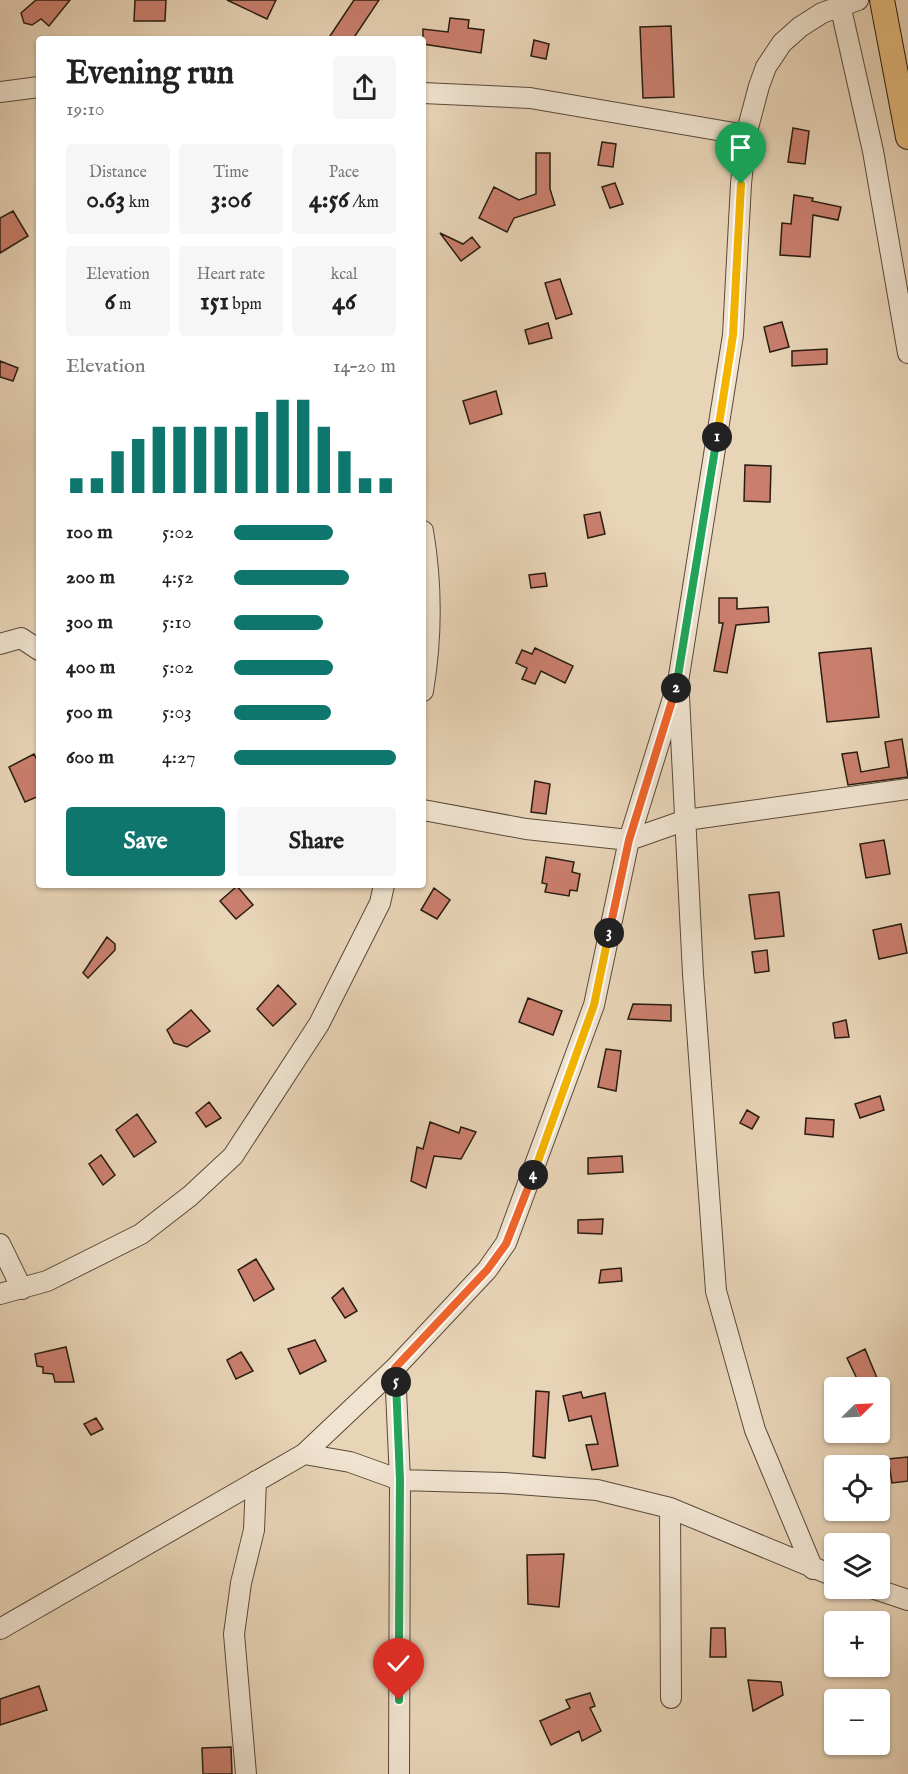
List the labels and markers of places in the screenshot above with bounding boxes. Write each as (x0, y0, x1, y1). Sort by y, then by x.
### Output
pin (715, 122, 766, 184)
pin: 1 (702, 422, 732, 452)
pin: 2 (661, 673, 691, 703)
pin: 3 (594, 918, 624, 948)
pin: 4 (518, 1160, 548, 1190)
pin: 5 (381, 1367, 411, 1397)
pin (373, 1638, 424, 1700)

